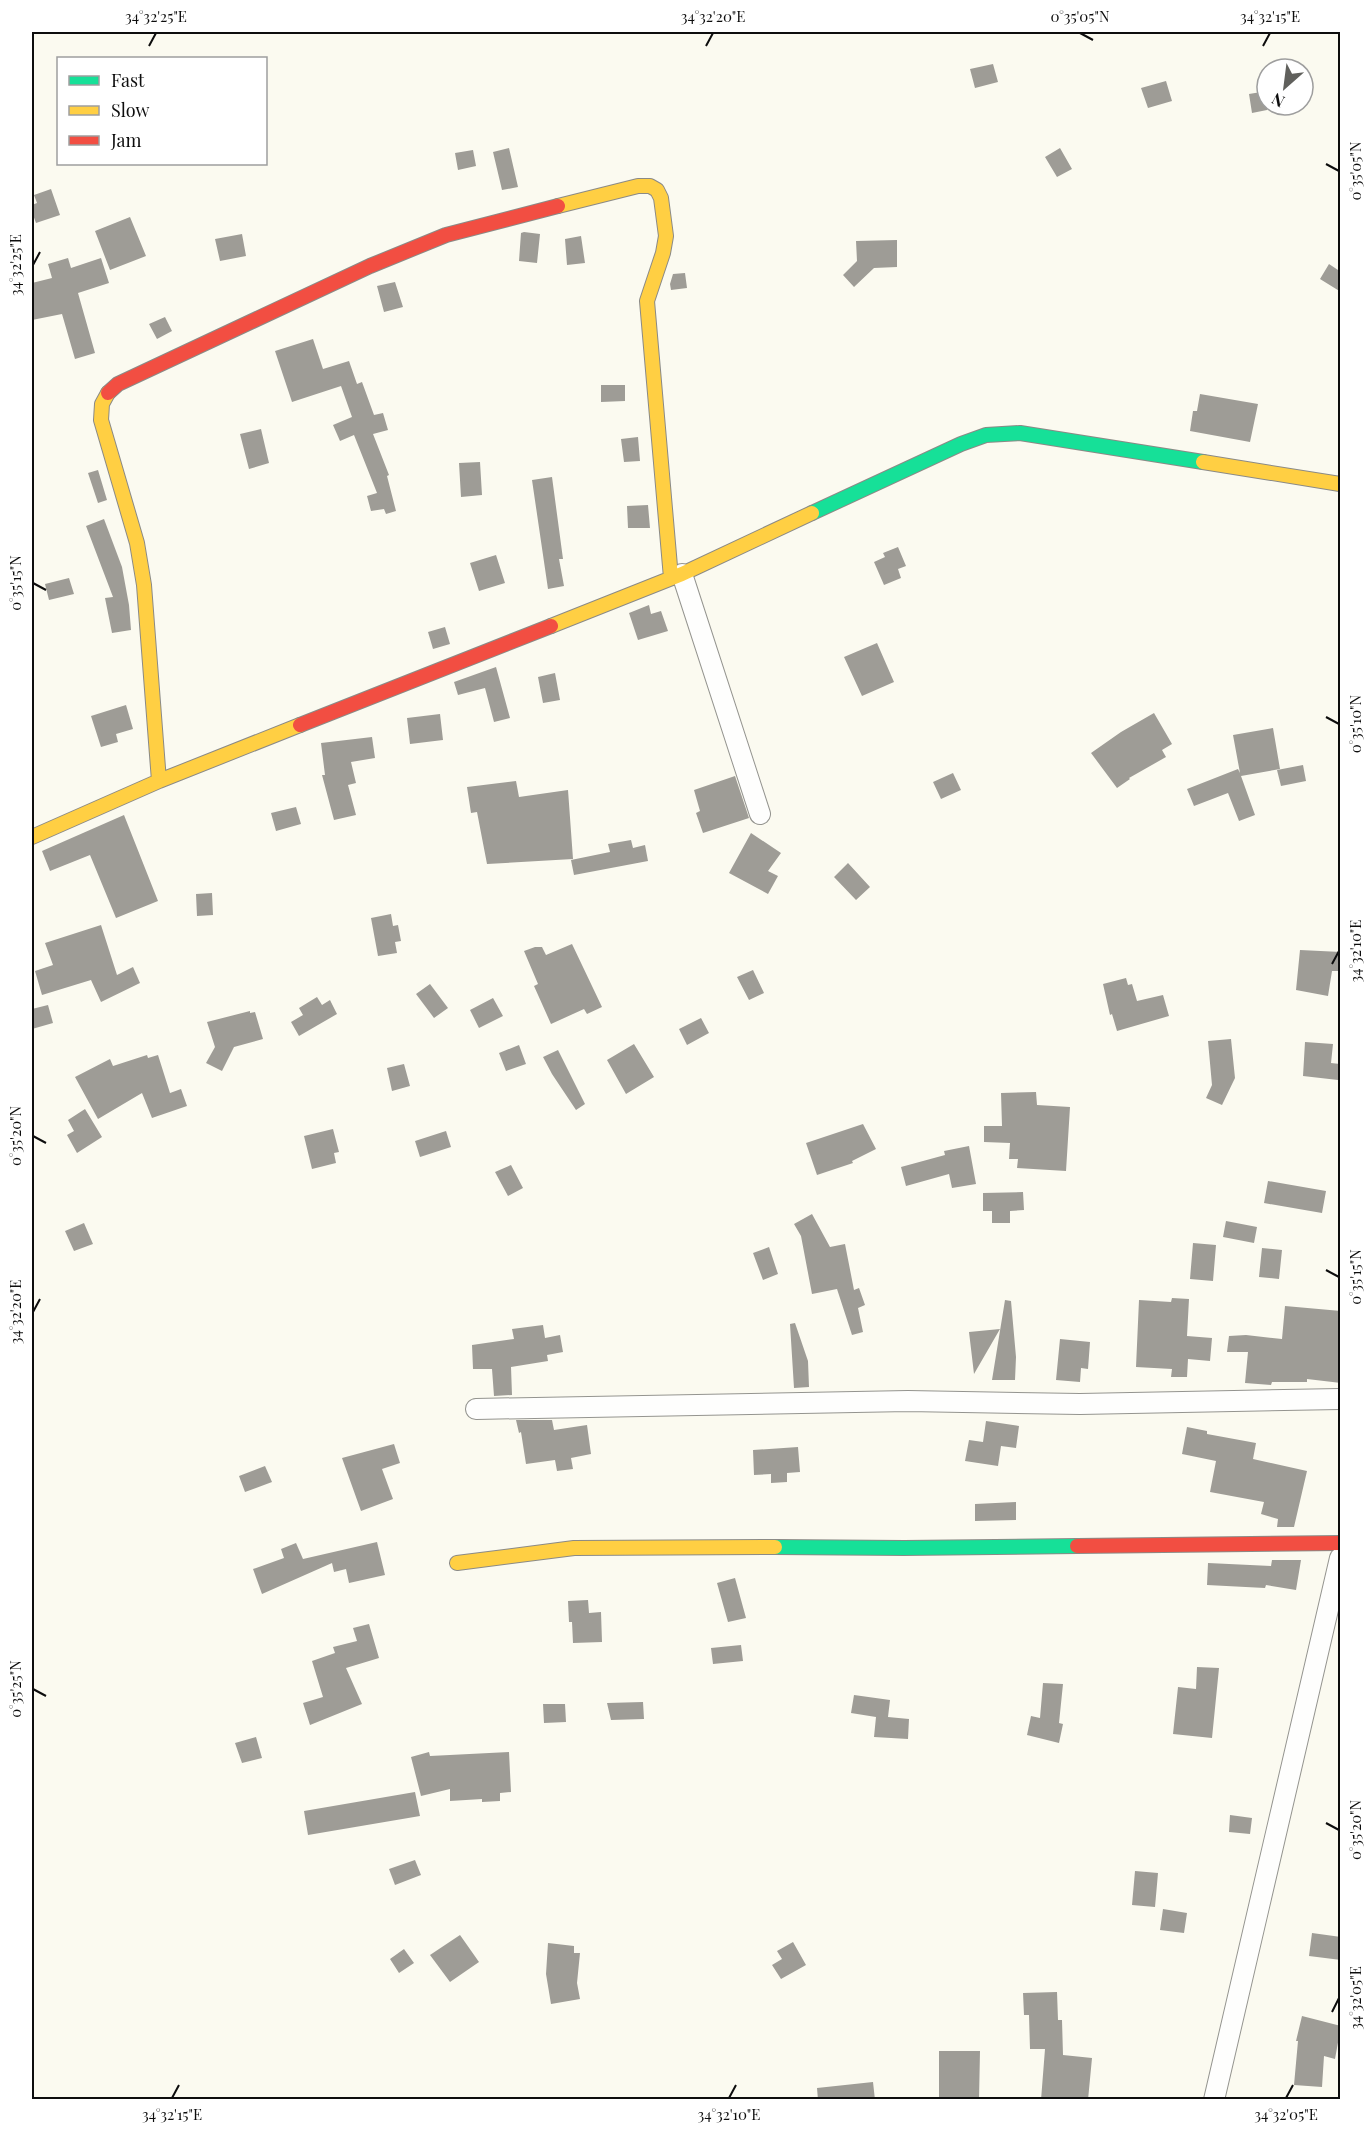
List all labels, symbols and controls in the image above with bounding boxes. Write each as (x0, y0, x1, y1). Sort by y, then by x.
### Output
text: 34°32'25"E (125, 6, 187, 26)
text: 34°32'20"E (681, 6, 745, 26)
text: 0°35'05"N (1051, 6, 1110, 26)
text: 34°32'15"E (1240, 6, 1300, 26)
legend (57, 57, 267, 165)
north arrow (1255, 57, 1315, 117)
text: Fast (111, 68, 145, 92)
text: N (1267, 88, 1288, 113)
text: Slow (111, 98, 149, 122)
text: Jam (110, 128, 141, 152)
text: 0°35'05"N (1345, 141, 1365, 201)
text: 34°32'25"E (5, 234, 25, 296)
text: 0°35'15"N (5, 555, 25, 611)
text: 0°35'10"N (1345, 694, 1365, 753)
text: 34°32'10"E (1345, 920, 1365, 982)
text: 0°35'20"N (5, 1106, 25, 1166)
text: 0°35'15"N (1345, 1249, 1365, 1305)
text: 34°32'20"E (5, 1280, 25, 1344)
text: 0°35'25"N (5, 1660, 25, 1718)
text: 0°35'20"N (1345, 1800, 1365, 1860)
text: 34°32'05"E (1345, 1966, 1365, 2030)
text: 34°32'15"E (142, 2104, 202, 2124)
text: 34°32'10"E (698, 2104, 760, 2124)
text: 34°32'05"E (1254, 2104, 1318, 2124)

